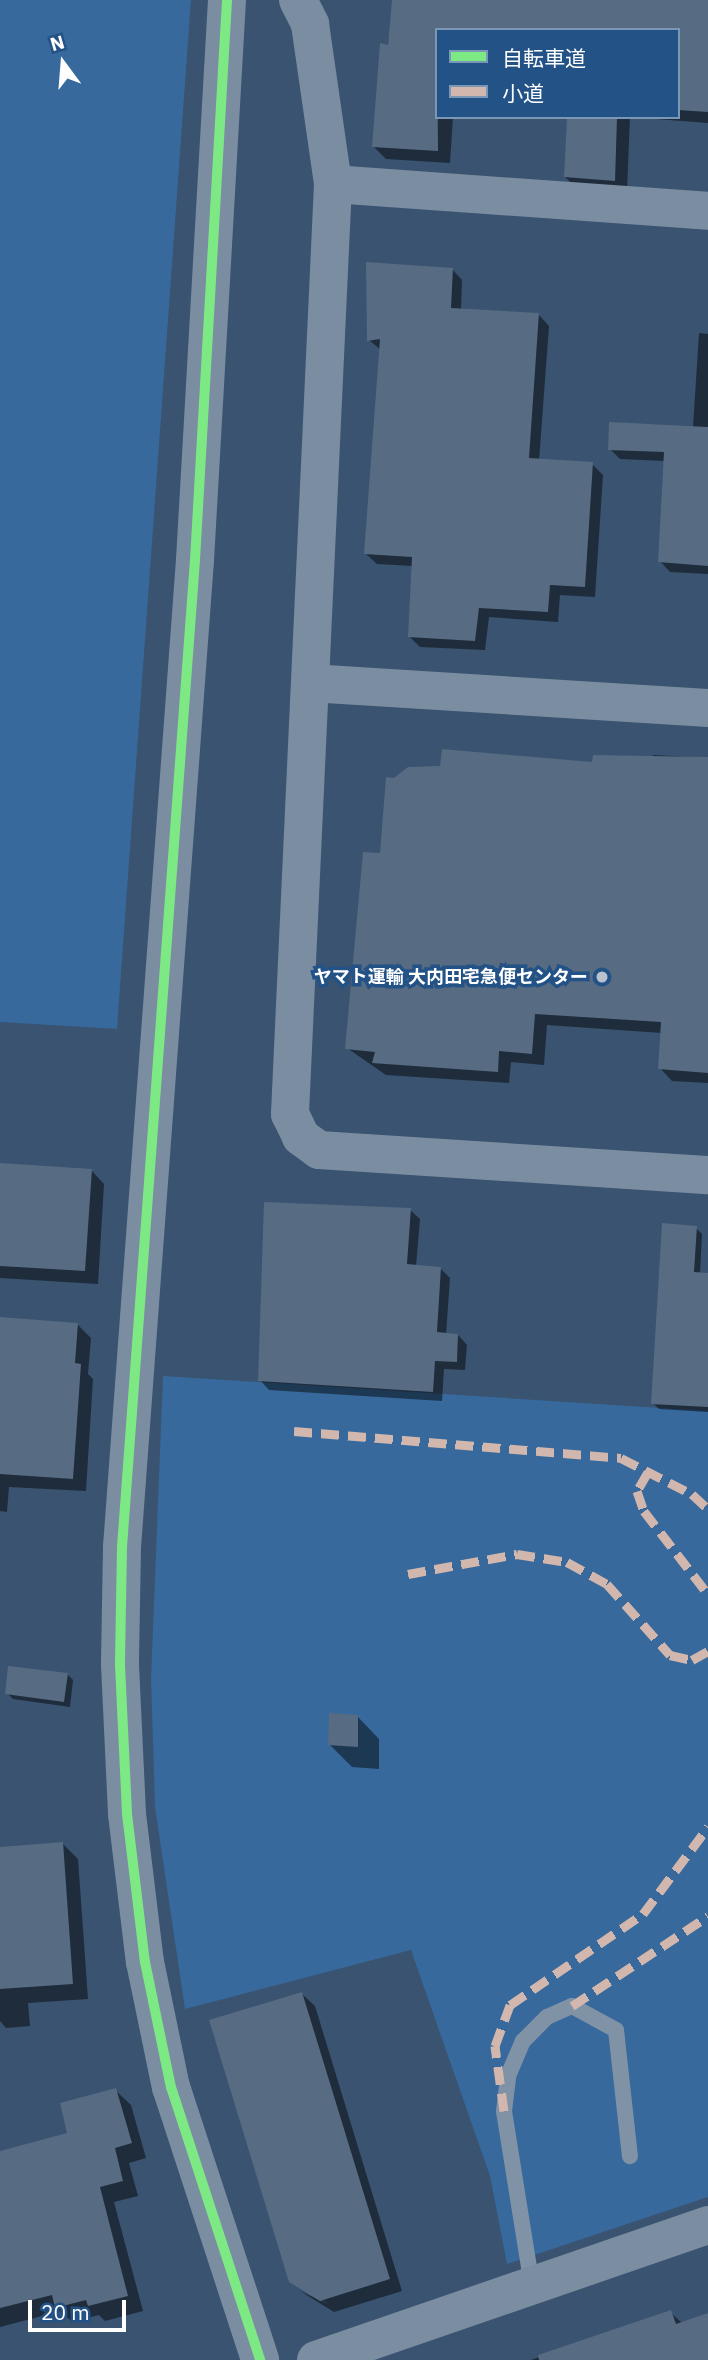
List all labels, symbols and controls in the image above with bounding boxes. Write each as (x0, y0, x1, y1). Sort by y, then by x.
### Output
north arrow (28, 28, 98, 98)
legend (435, 28, 680, 119)
text: N (47, 29, 67, 56)
text: 自転車道 (502, 44, 586, 72)
text: 小道 (502, 79, 544, 107)
place label: ヤマト運輸 大内田宅急便センター (314, 966, 588, 988)
marker: ヤマト運輸 大内田宅急便センター (594, 969, 610, 985)
scale bar (32, 2286, 130, 2330)
text: 20 m (41, 2298, 90, 2326)

